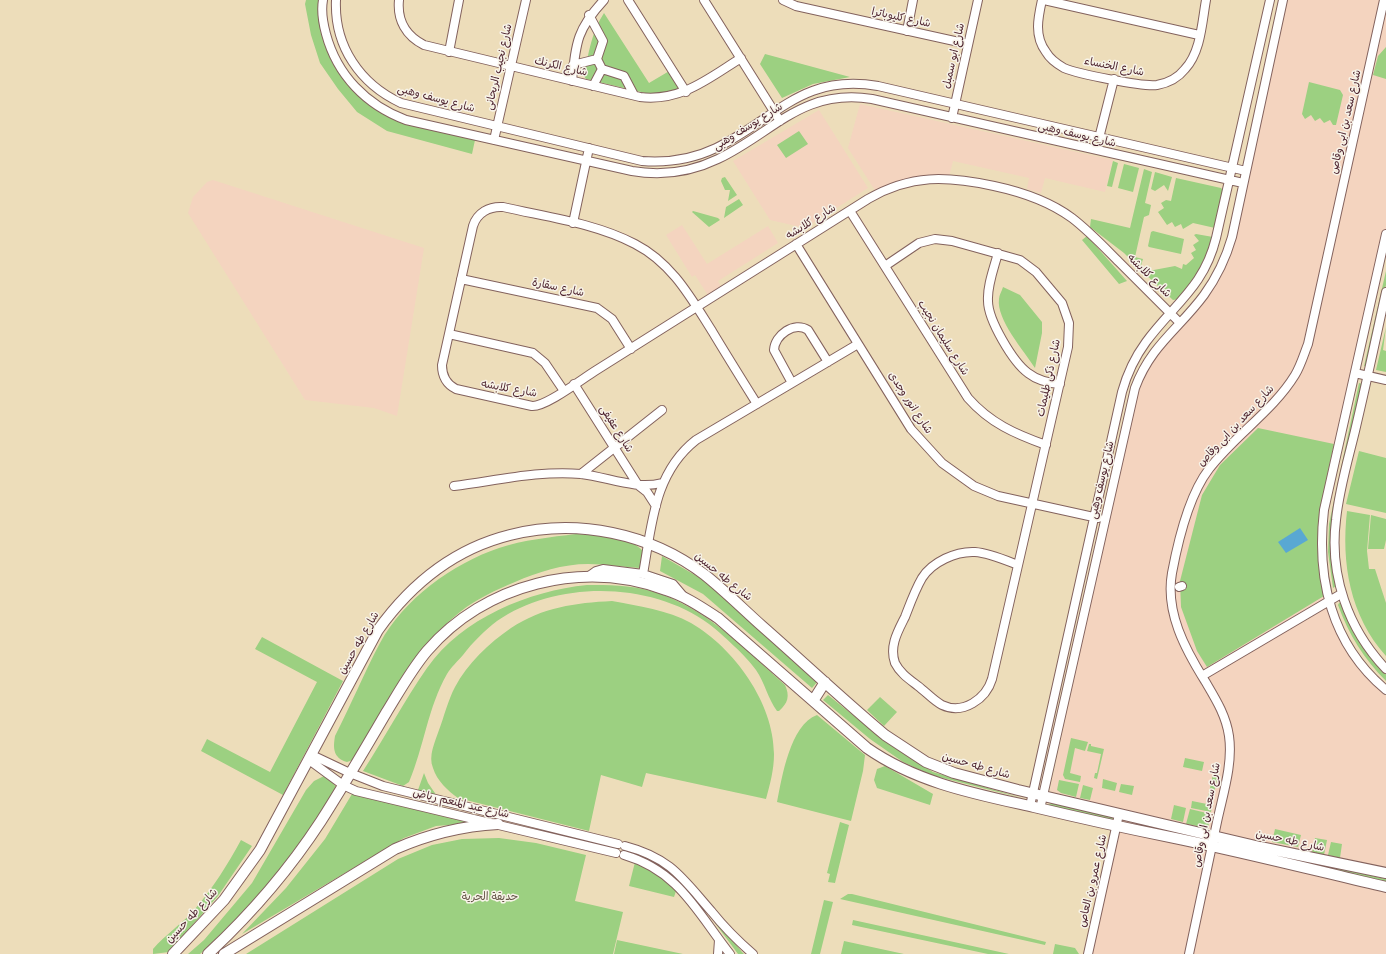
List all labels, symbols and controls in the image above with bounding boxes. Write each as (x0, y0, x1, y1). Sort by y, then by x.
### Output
street label: شارع كليوباترا (870, 5, 932, 31)
street label: شارع ابو سمبل (940, 22, 968, 90)
street label: شارع نجيب الريحانى (483, 23, 515, 111)
street label: شارع الكرنك (533, 55, 589, 79)
street label: شارع الخنساء (1083, 55, 1145, 79)
street label: شارع سعد بن ابى وقاص (1328, 69, 1364, 175)
street label: شارع يوسف وهبى (396, 82, 476, 116)
street label: شارع يوسف وهبى (711, 100, 785, 154)
street label: شارع يوسف وهبى (1037, 120, 1117, 150)
street label: شارع كلابشه (784, 201, 838, 243)
street label: شارع كلابشه (1124, 251, 1174, 301)
street label: شارع سقارة (531, 276, 585, 300)
street label: شارع سليمان نجيب (915, 298, 971, 378)
street label: شارع ذكى طليمات (1034, 338, 1064, 418)
street label: شارع انور وجدى (885, 369, 935, 437)
street label: شارع كلابشه (480, 378, 538, 400)
street label: شارع سعد بن ابى وقاص (1195, 383, 1277, 469)
street label: شارع عفيفى (596, 403, 636, 455)
street label: شارع يوسف وهبى (1087, 440, 1117, 520)
street label: شارع طه حسين (692, 550, 754, 604)
street label: شارع طه حسين (336, 609, 382, 677)
street label: شارع طه حسين (941, 750, 1011, 782)
street label: شارع سعد بن ابى وقاص (1190, 762, 1224, 868)
street label: شارع عبد المنعم رياض (412, 786, 510, 822)
street label: شارع طه حسين (1254, 827, 1326, 855)
street label: شارع عمرو بن العاص (1076, 833, 1110, 929)
street label: شارع طه حسين (163, 886, 221, 946)
park label: حديقة الحرية (462, 890, 518, 904)

